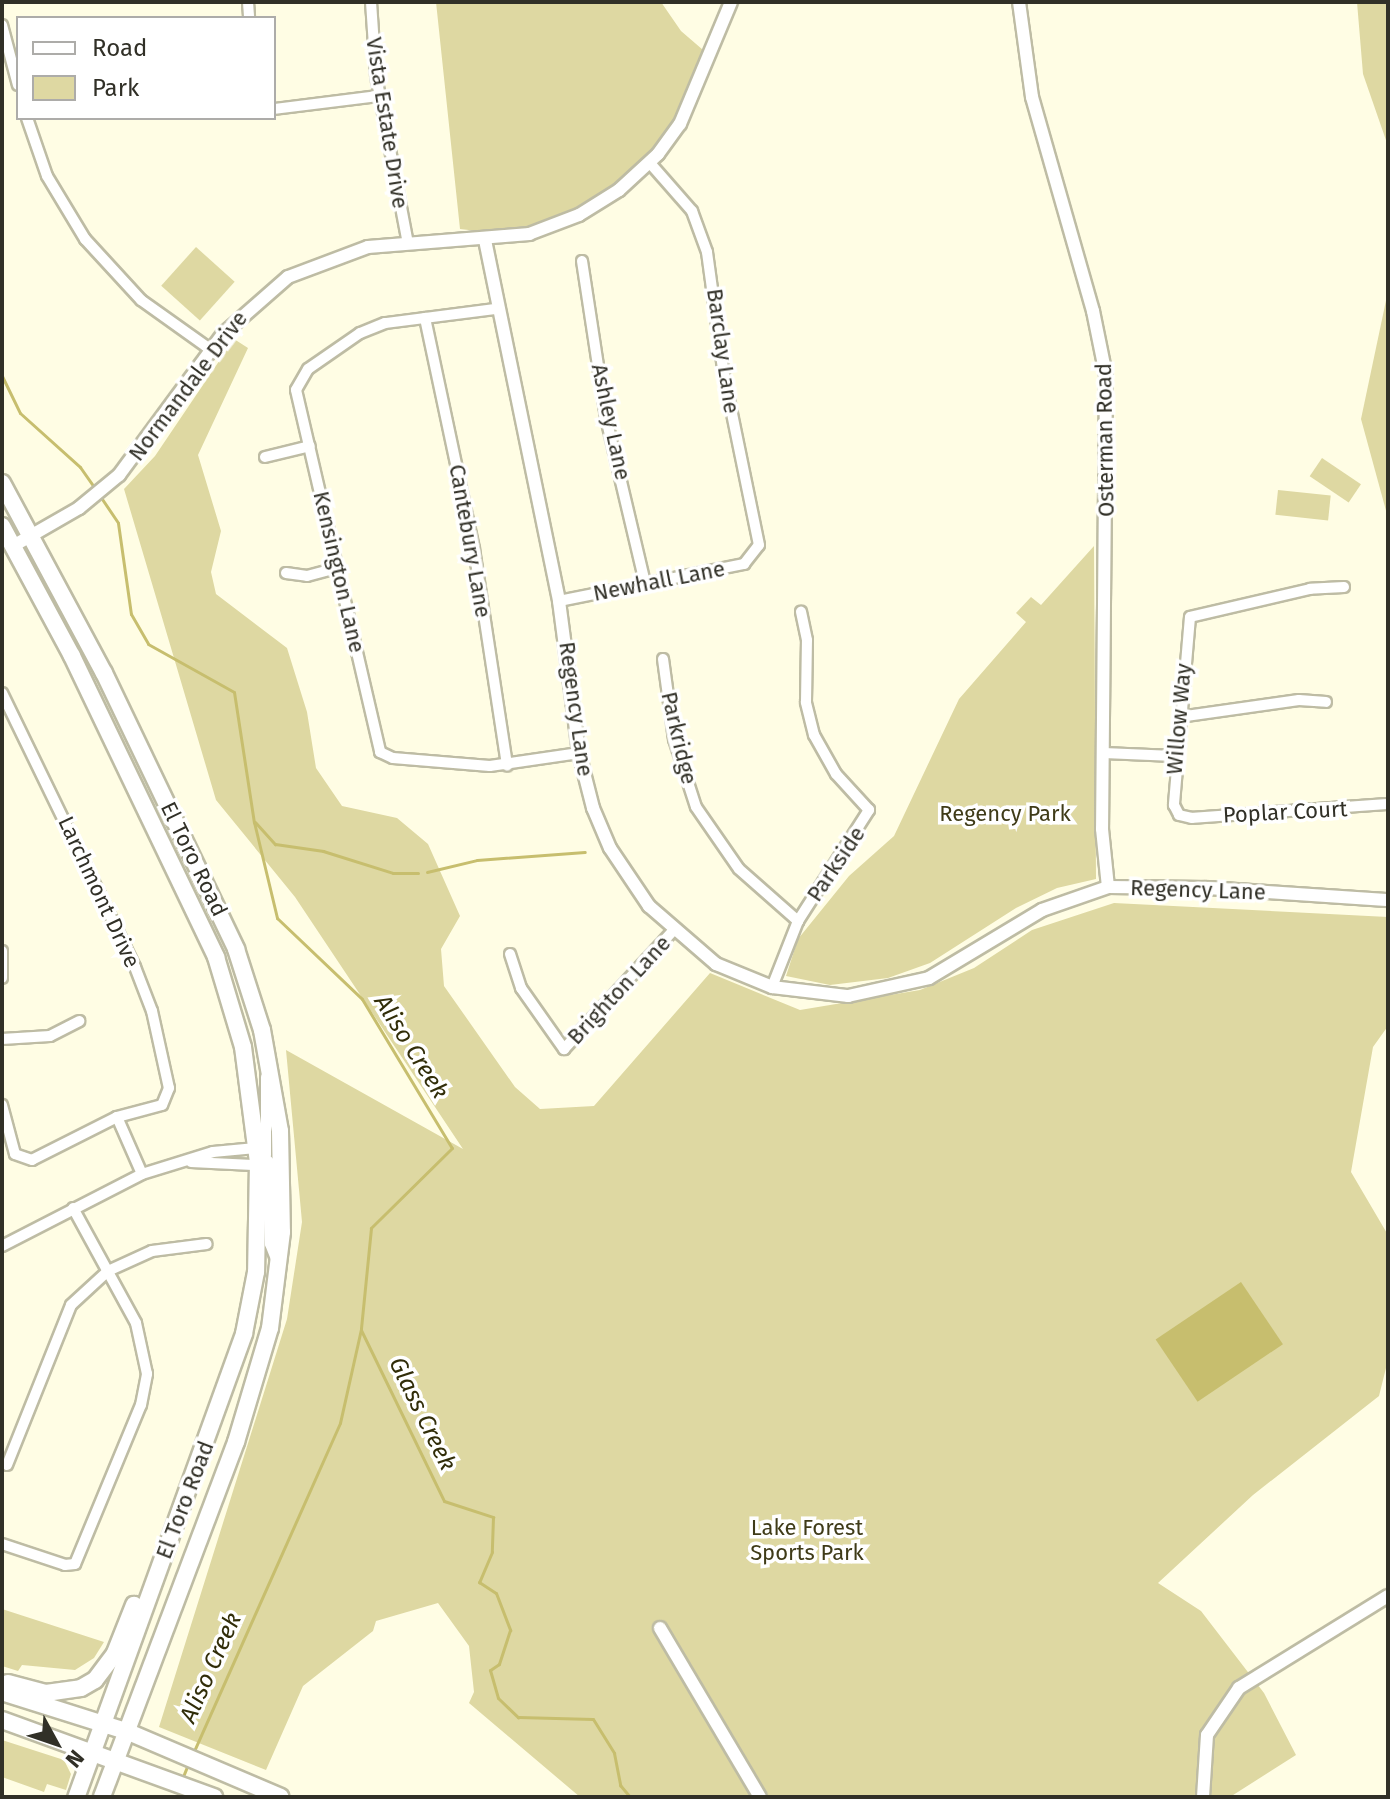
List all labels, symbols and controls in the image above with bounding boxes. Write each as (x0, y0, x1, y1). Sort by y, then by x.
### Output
legend (16, 16, 276, 120)
text: Road (92, 34, 147, 62)
street label: Vista Estate Drive (360, 35, 414, 211)
text: Park (92, 74, 139, 102)
street label: Barclay Lane (701, 287, 745, 415)
street label: Normandale Drive (123, 306, 253, 466)
street label: Ashley Lane (586, 361, 636, 483)
street label: Osterman Road (1090, 363, 1120, 517)
street label: Cantebury Lane (444, 462, 496, 620)
street label: Kensington Lane (308, 489, 370, 655)
street label: Newhall Lane (591, 555, 727, 607)
street label: Regency Lane (553, 640, 599, 778)
street label: Willow Way (1161, 662, 1197, 776)
street label: Parkridge (656, 689, 702, 787)
street label: Poplar Court (1222, 796, 1348, 828)
street label: El Toro Road (155, 797, 233, 921)
park label: Regency Park (939, 801, 1071, 827)
street label: Larchmont Drive (52, 812, 146, 972)
street label: Parkside (801, 821, 871, 907)
street label: Regency Lane (1130, 874, 1266, 906)
street label: Brighton Lane (562, 930, 676, 1050)
water label: Aliso Creek (368, 990, 454, 1104)
water label: Glass Creek (382, 1353, 462, 1475)
street label: El Toro Road (150, 1437, 220, 1563)
park label: Lake Forest Sports Park (750, 1514, 864, 1566)
water label: Aliso Creek (174, 1608, 248, 1728)
north arrow (16, 1703, 96, 1783)
text: N (60, 1744, 90, 1773)

